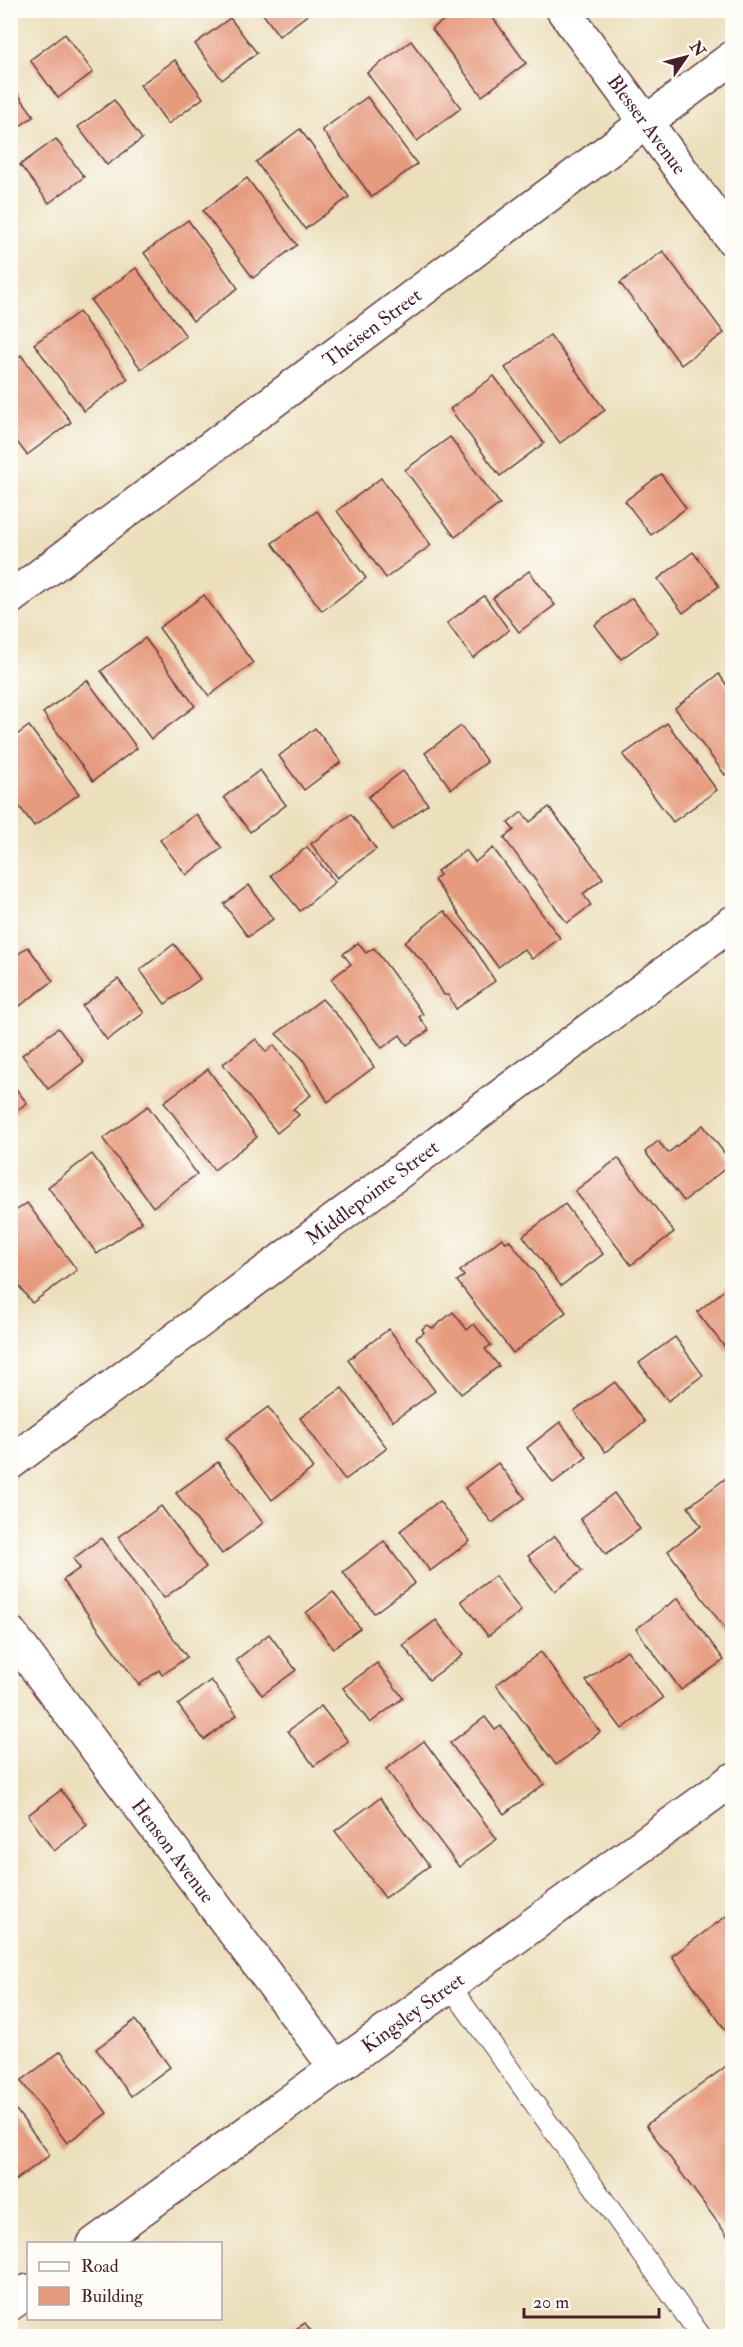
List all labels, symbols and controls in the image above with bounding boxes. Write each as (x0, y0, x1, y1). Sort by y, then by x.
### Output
north arrow (656, 27, 716, 87)
text: N (685, 37, 710, 61)
street label: Blesser Avenue (602, 69, 692, 179)
street label: Theisen Street (318, 282, 427, 372)
street label: Middlepointe Street (300, 1134, 444, 1250)
street label: Henson Avenue (126, 1794, 220, 1908)
street label: Kingsley Street (356, 1966, 469, 2058)
legend (27, 2242, 222, 2320)
text: Road (81, 2255, 119, 2278)
scale bar (524, 2281, 659, 2319)
text: Building (81, 2285, 144, 2308)
text: 20 m (533, 2291, 569, 2314)

